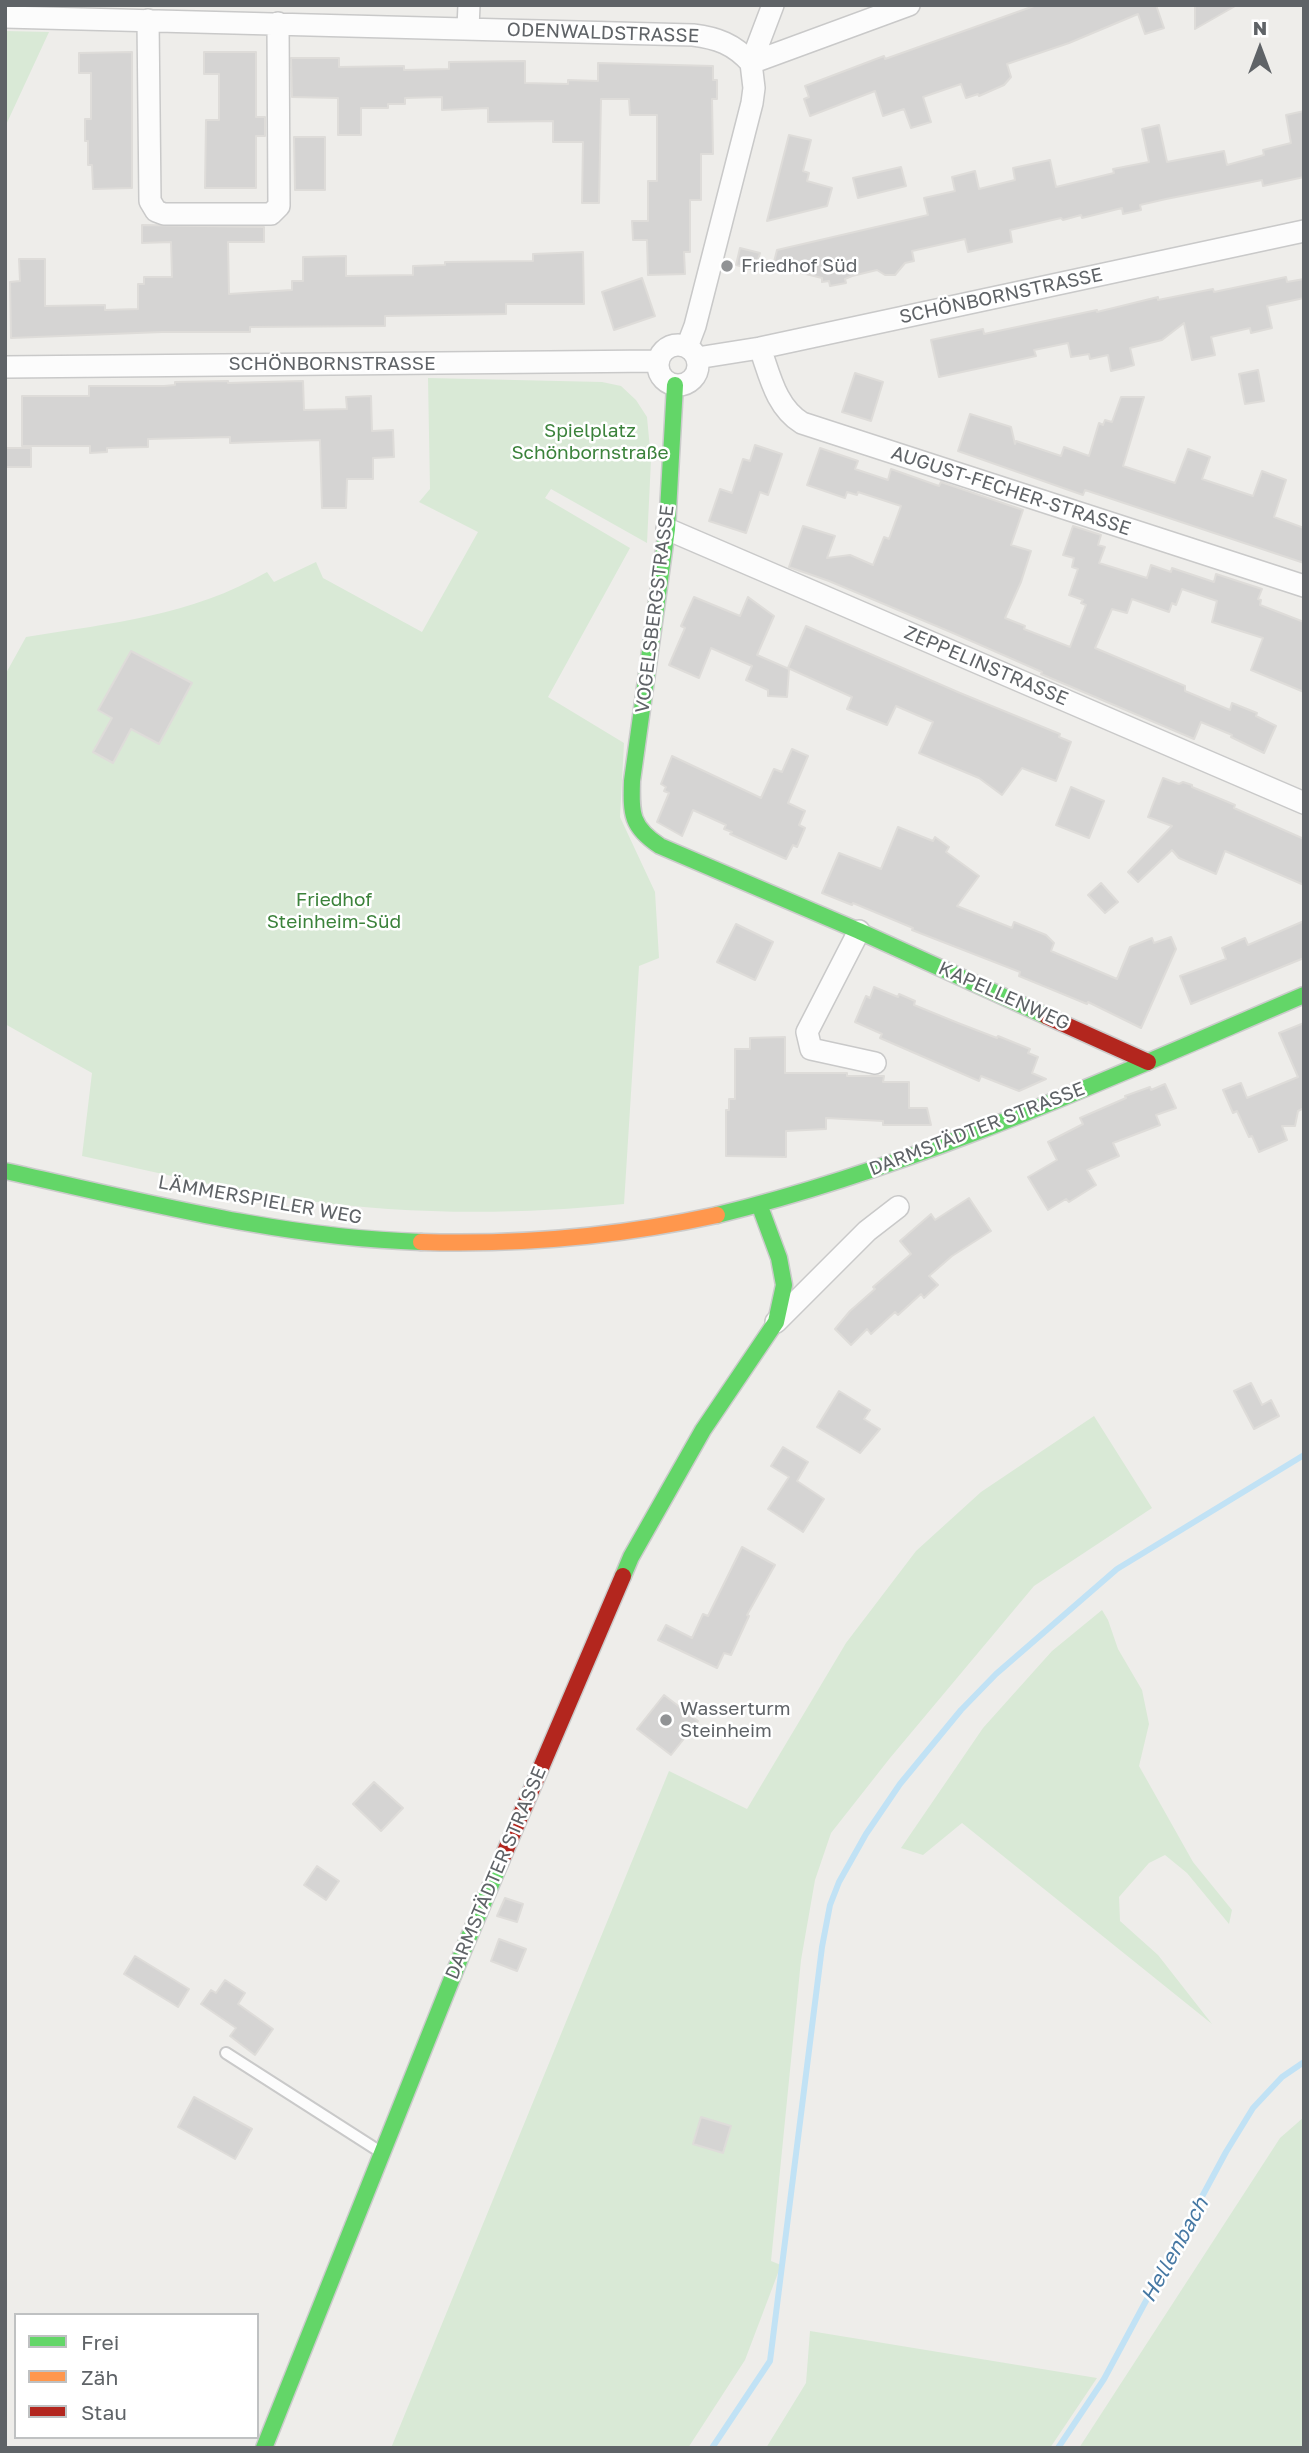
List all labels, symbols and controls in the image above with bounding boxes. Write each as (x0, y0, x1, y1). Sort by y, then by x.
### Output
north arrow (1225, 14, 1295, 84)
text: N (1253, 16, 1267, 39)
street label: ODENWALDSTRASSE (506, 18, 700, 48)
place label: Friedhof Süd (741, 255, 857, 277)
marker: Friedhof Süd (719, 258, 735, 274)
street label: SCHÖNBORNSTRASSE (897, 263, 1105, 329)
street label: SCHÖNBORNSTRASSE (228, 353, 436, 375)
park label: Spielplatz Schönbornstraße (511, 420, 669, 464)
street label: AUGUST-FECHER-STRASSE (888, 441, 1134, 541)
street label: VOGELSBERGSTRASSE (631, 504, 679, 714)
street label: ZEPPELINSTRASSE (901, 621, 1071, 711)
park label: Friedhof Steinheim-Süd (267, 889, 401, 933)
street label: KAPELLENWEG (935, 957, 1073, 1035)
street label: DARMSTÄDTER STRASSE (866, 1077, 1088, 1181)
street label: LÄMMERSPIELER WEG (156, 1171, 364, 1229)
place label: Wasserturm Steinheim (680, 1698, 790, 1742)
marker: Wasserturm Steinheim (658, 1712, 674, 1728)
street label: DARMSTÄDTER STRASSE (441, 1763, 551, 1983)
water label: Hellenbach (1136, 2193, 1214, 2307)
legend (14, 2313, 259, 2439)
text: Frei (81, 2329, 119, 2355)
text: Zäh (81, 2364, 118, 2390)
text: Stau (81, 2399, 127, 2425)

